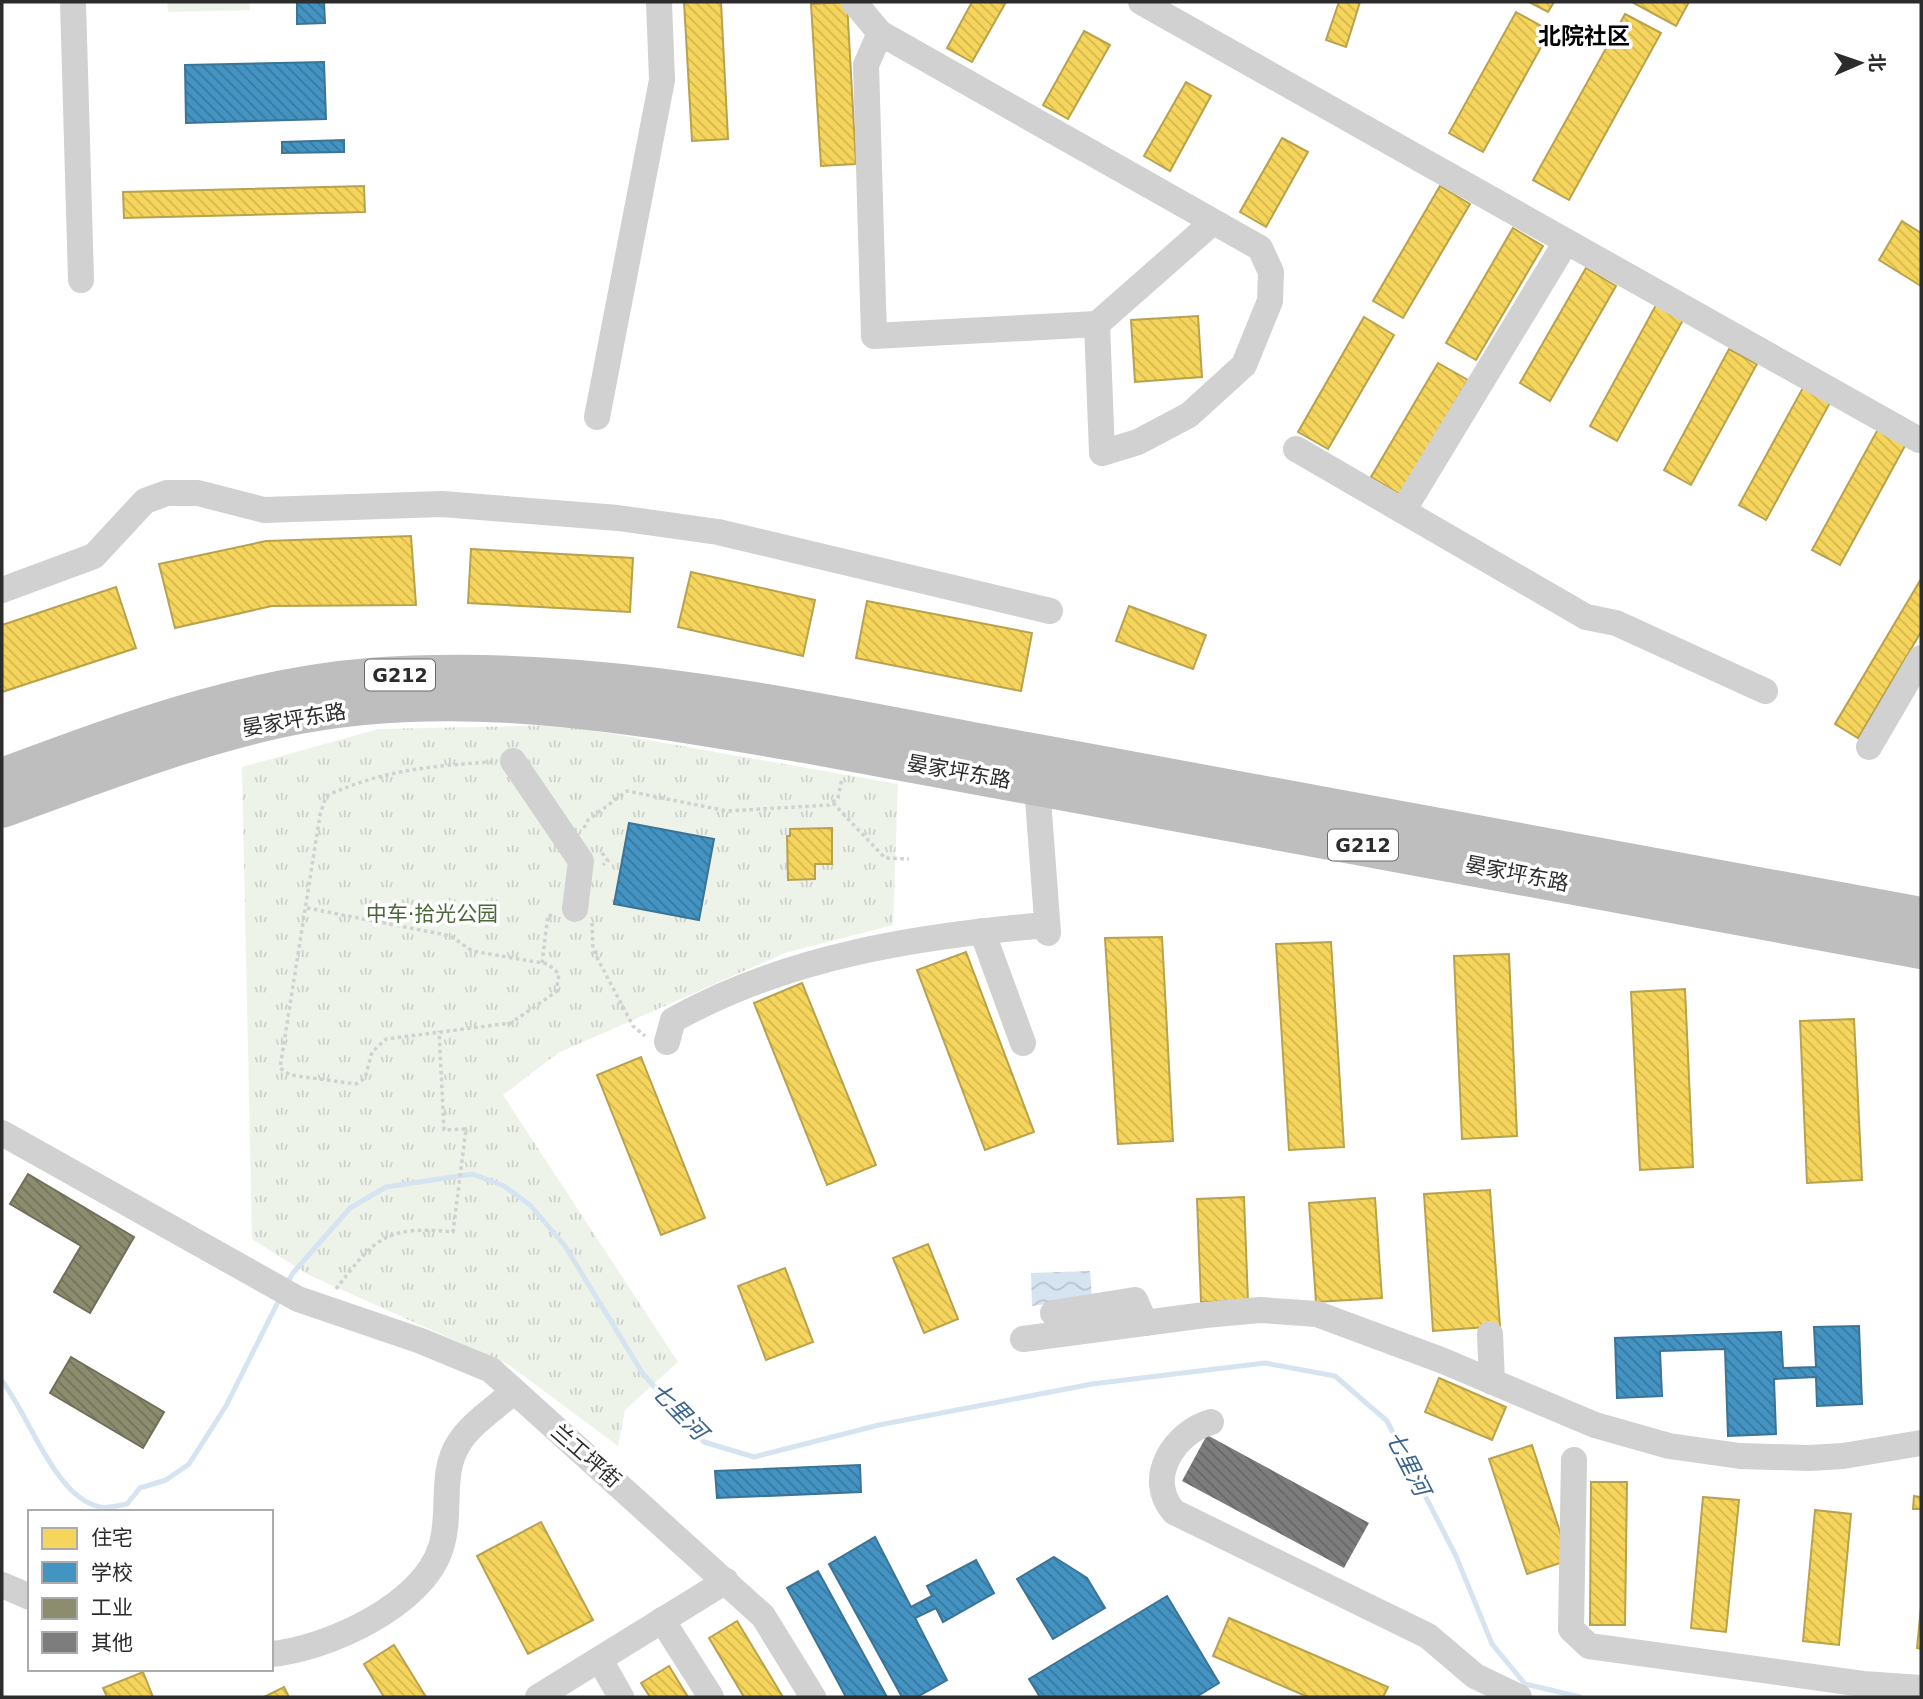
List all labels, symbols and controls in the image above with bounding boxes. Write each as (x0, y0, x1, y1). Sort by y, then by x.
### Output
district label: 北院社区 (1538, 23, 1630, 49)
north arrow (1825, 28, 1895, 98)
text: 北 (1866, 53, 1888, 72)
road number: G212 (365, 660, 435, 690)
street label: 晏家坪东路 (240, 699, 348, 741)
street label: 晏家坪东路 (905, 751, 1013, 793)
road number: G212 (1328, 830, 1398, 860)
street label: 晏家坪东路 (1463, 852, 1571, 896)
park label: 中车·拾光公园 (366, 902, 498, 926)
water label: 七里河 (646, 1377, 715, 1448)
street label: 兰工坪街 (546, 1419, 626, 1493)
water label: 七里河 (1381, 1426, 1437, 1503)
legend (28, 1510, 273, 1671)
text: 住宅 (91, 1526, 133, 1550)
text: 学校 (91, 1561, 133, 1585)
text: 工业 (91, 1596, 133, 1620)
text: 其他 (91, 1631, 133, 1655)

